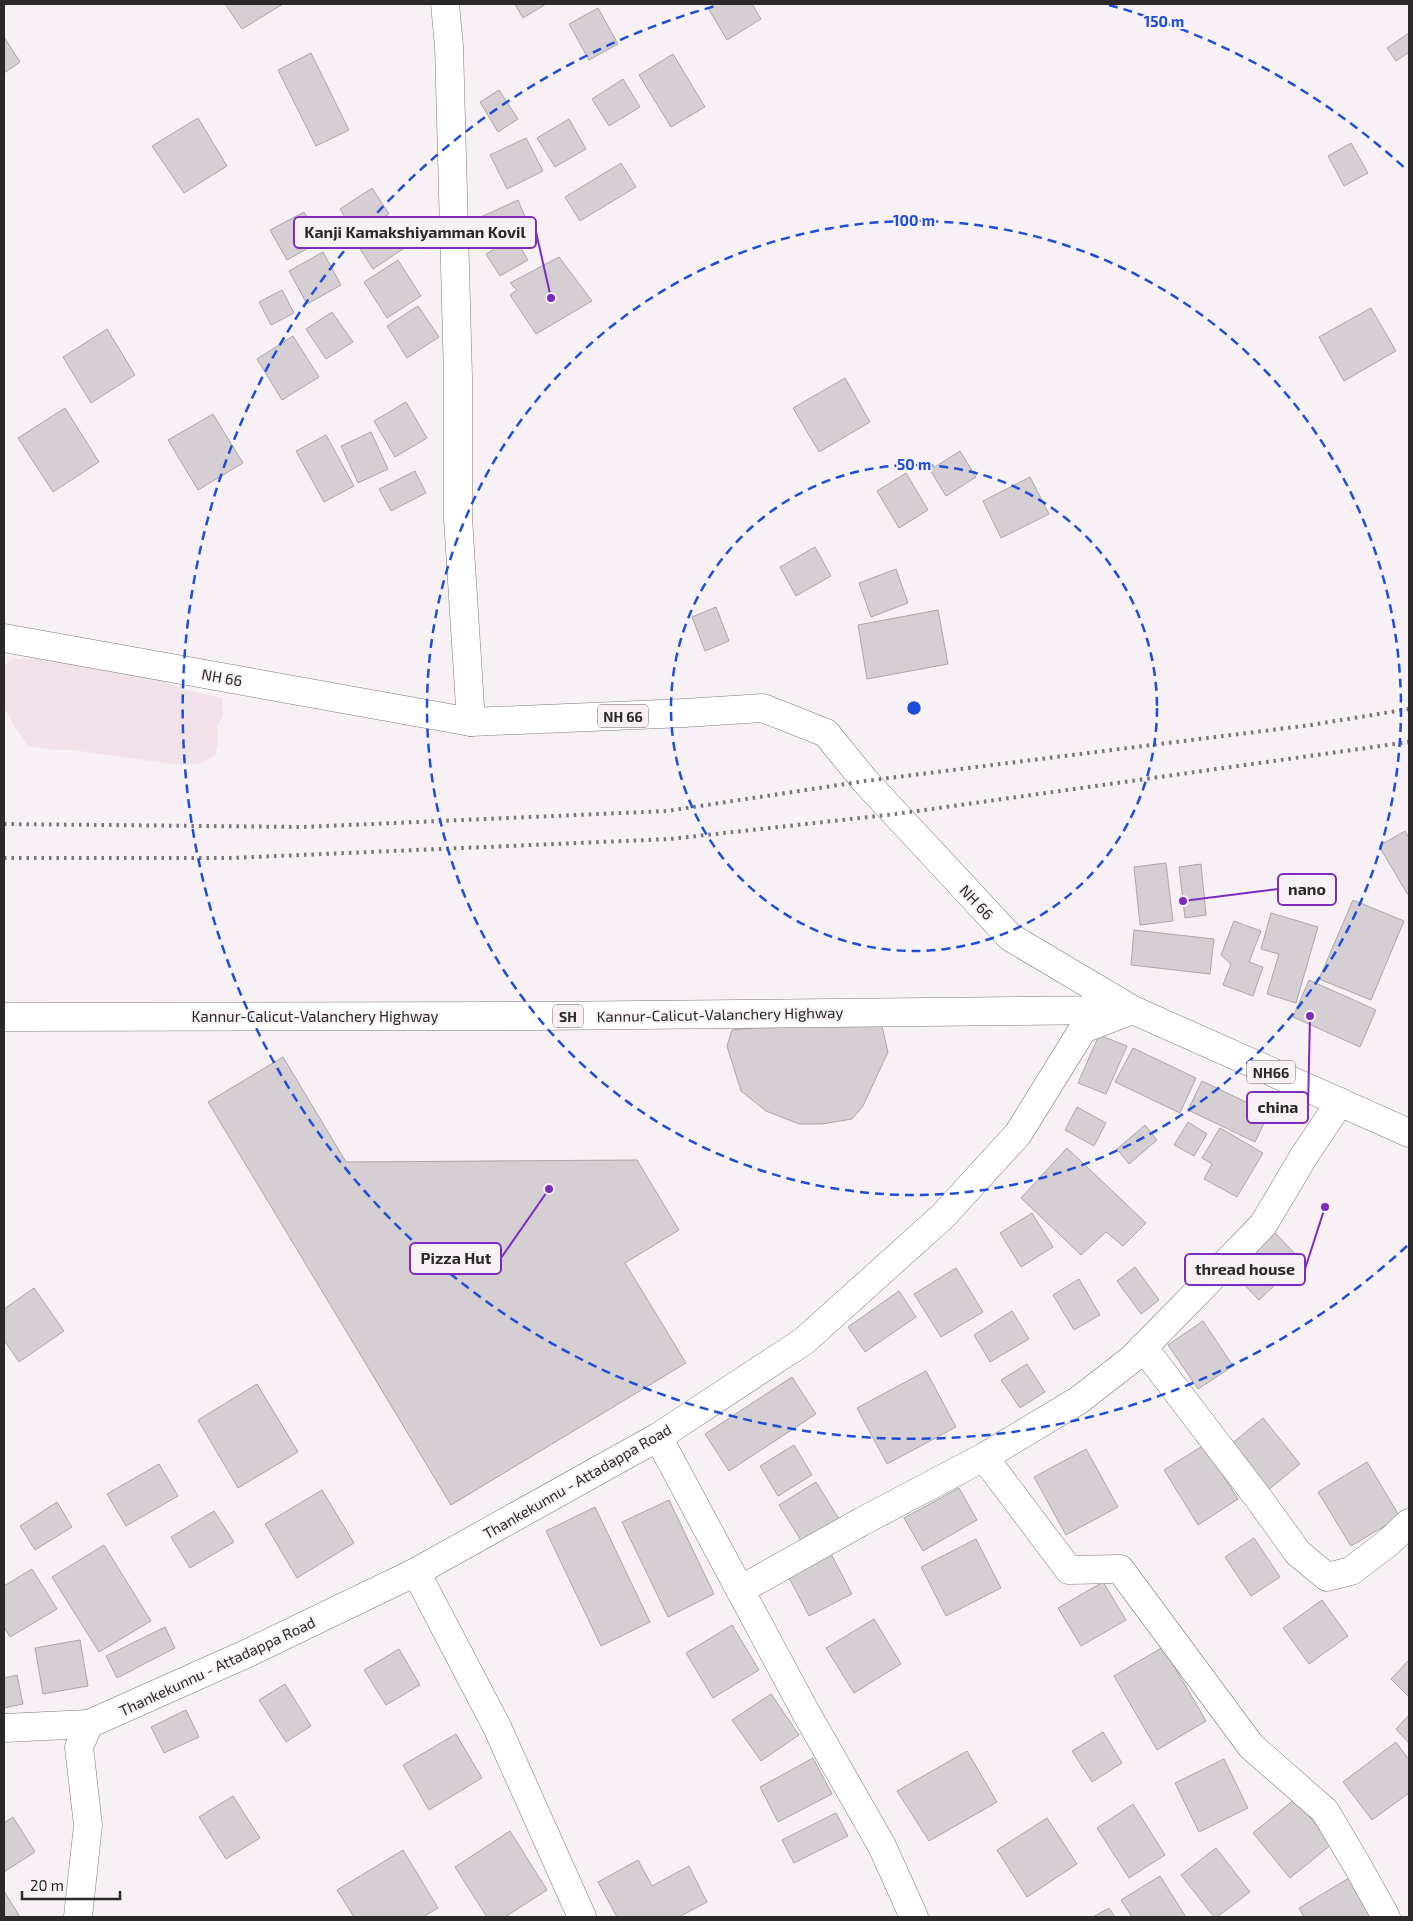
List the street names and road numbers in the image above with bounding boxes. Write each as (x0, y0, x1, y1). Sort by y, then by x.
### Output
street label: NH 66 (200, 665, 244, 689)
road number: NH 66 (598, 704, 648, 728)
street label: NH 66 (956, 881, 998, 923)
street label: Kannur-Calicut-Valanchery Highway (596, 1003, 844, 1025)
road number: SH (553, 1004, 583, 1028)
street label: Kannur-Calicut-Valanchery Highway (192, 1007, 438, 1025)
road number: NH66 (1247, 1060, 1295, 1084)
street label: Thankekunnu - Attadappa Road (480, 1420, 674, 1542)
street label: Thankekunnu - Attadappa Road (116, 1613, 318, 1719)

